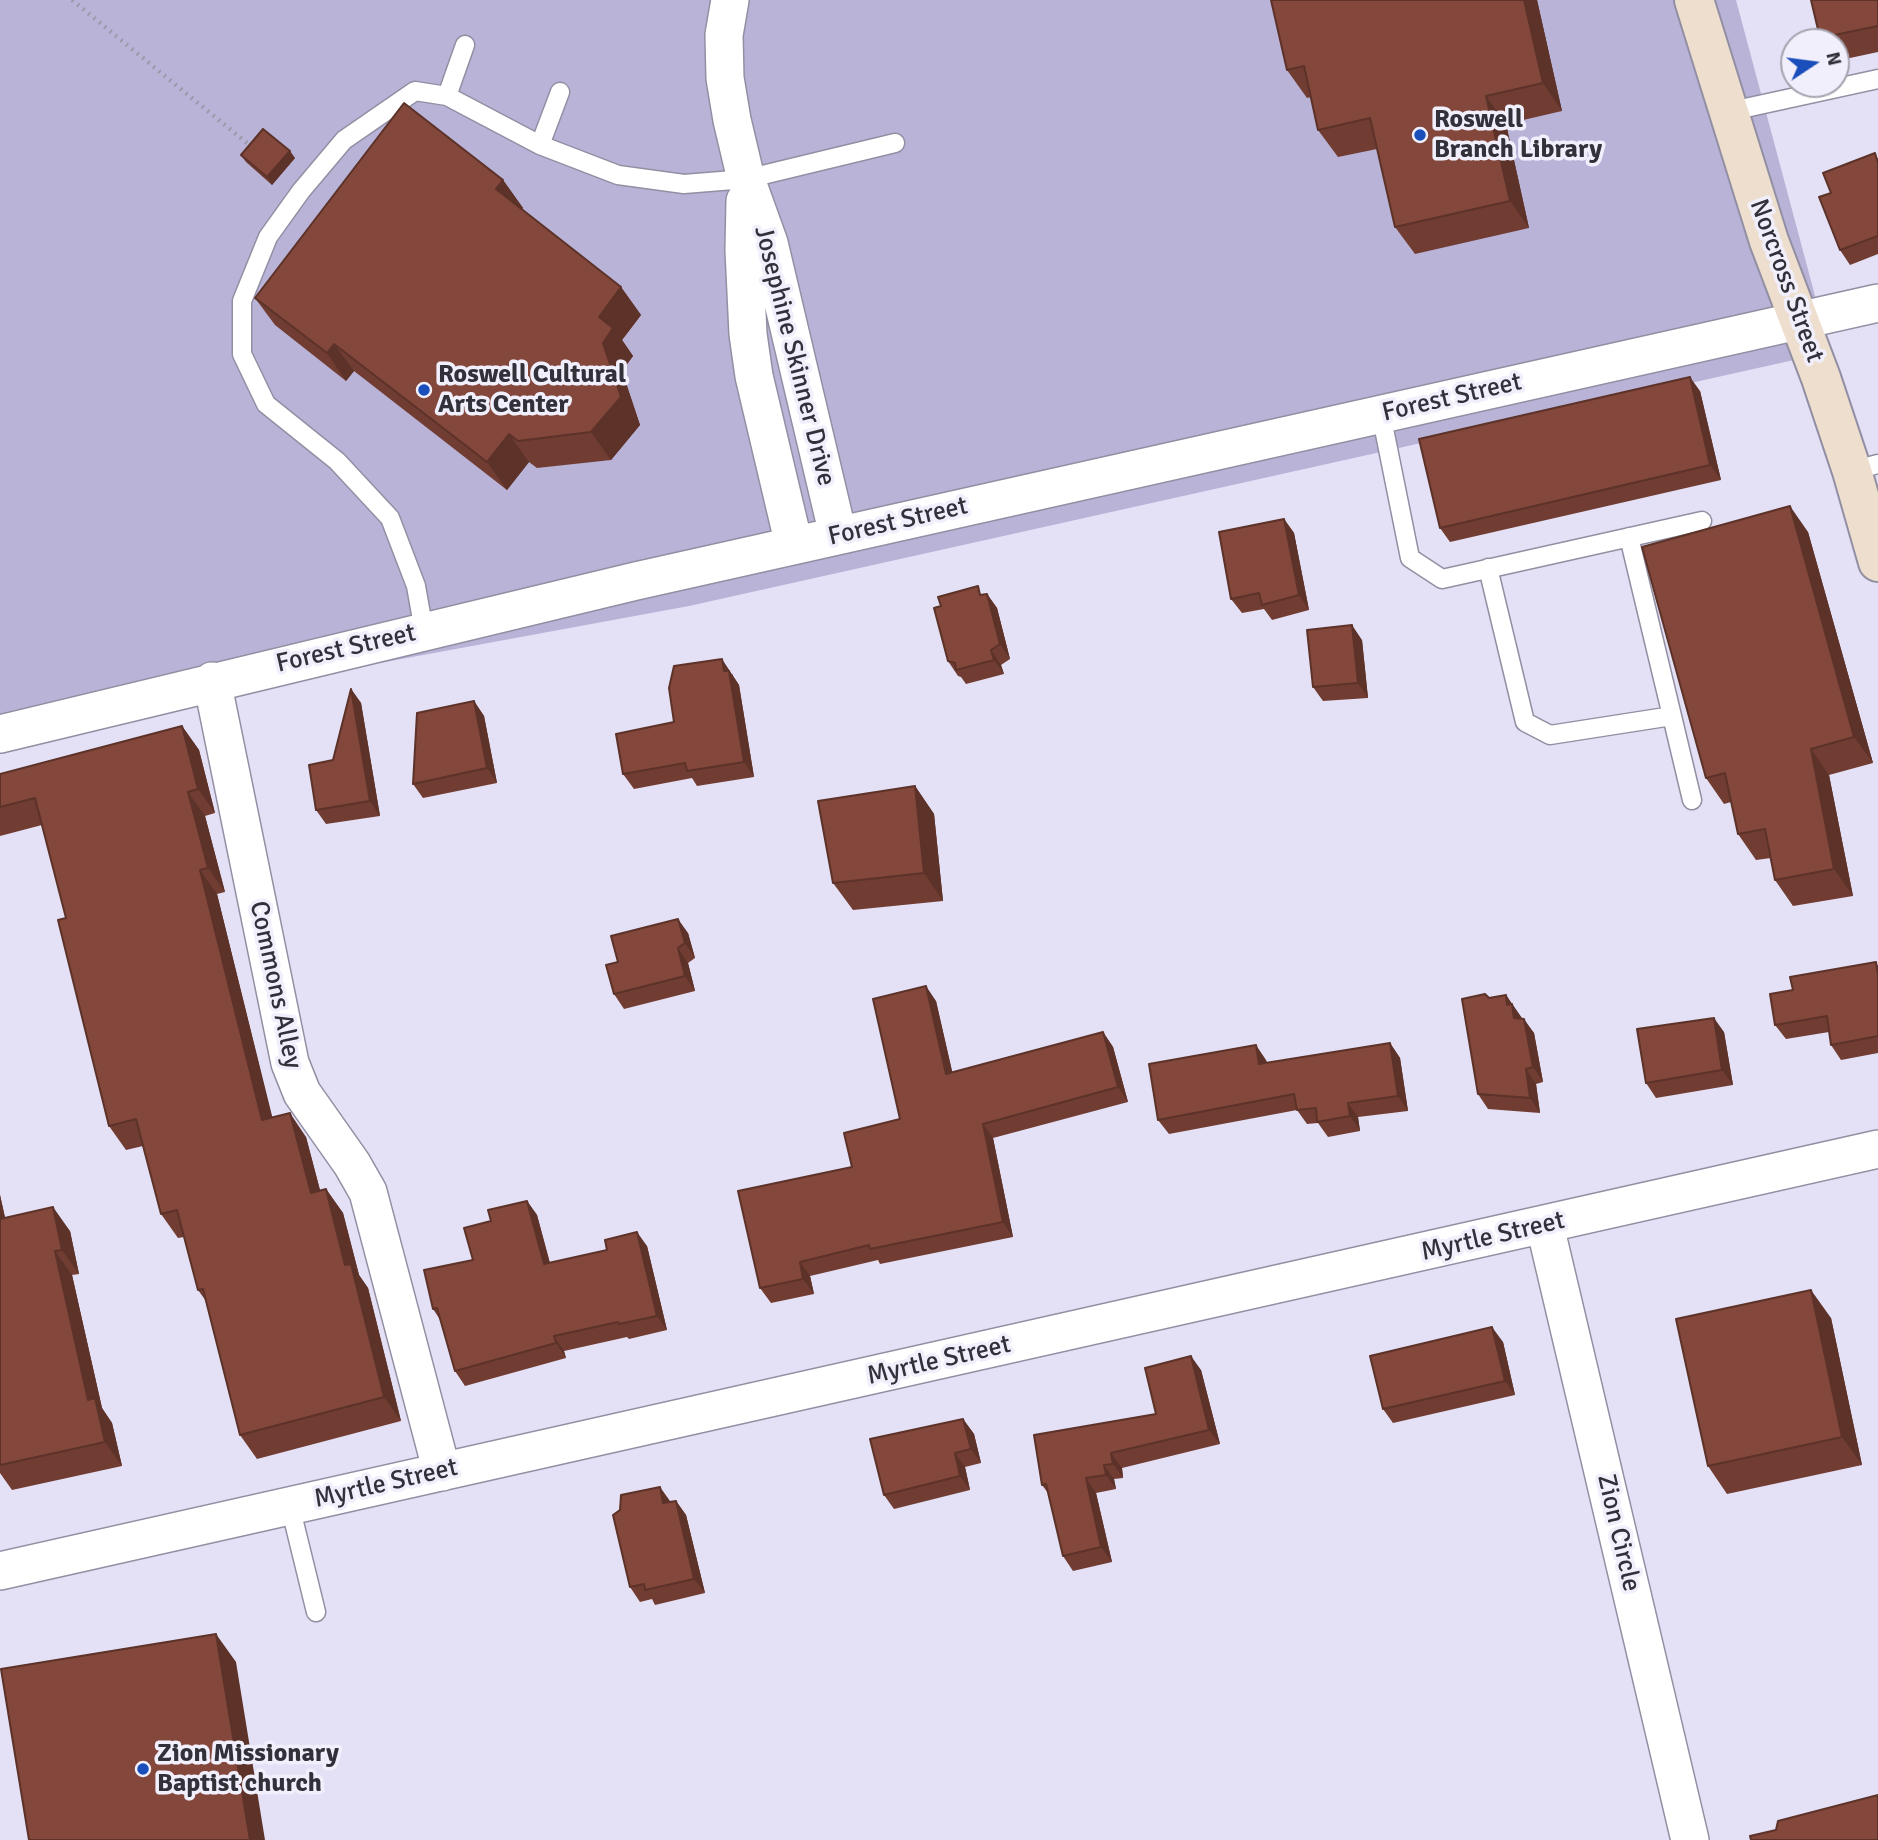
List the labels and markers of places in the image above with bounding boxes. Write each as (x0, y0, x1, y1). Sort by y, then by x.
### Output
place label: Roswell Branch Library (1434, 104, 1602, 166)
marker: Roswell Branch Library (1412, 127, 1428, 143)
place label: Roswell Cultural Arts Center (438, 359, 626, 420)
marker: Roswell Cultural Arts Center (416, 382, 432, 398)
place label: Zion Missionary Baptist church (157, 1738, 339, 1800)
marker: Zion Missionary Baptist church (135, 1761, 151, 1777)

